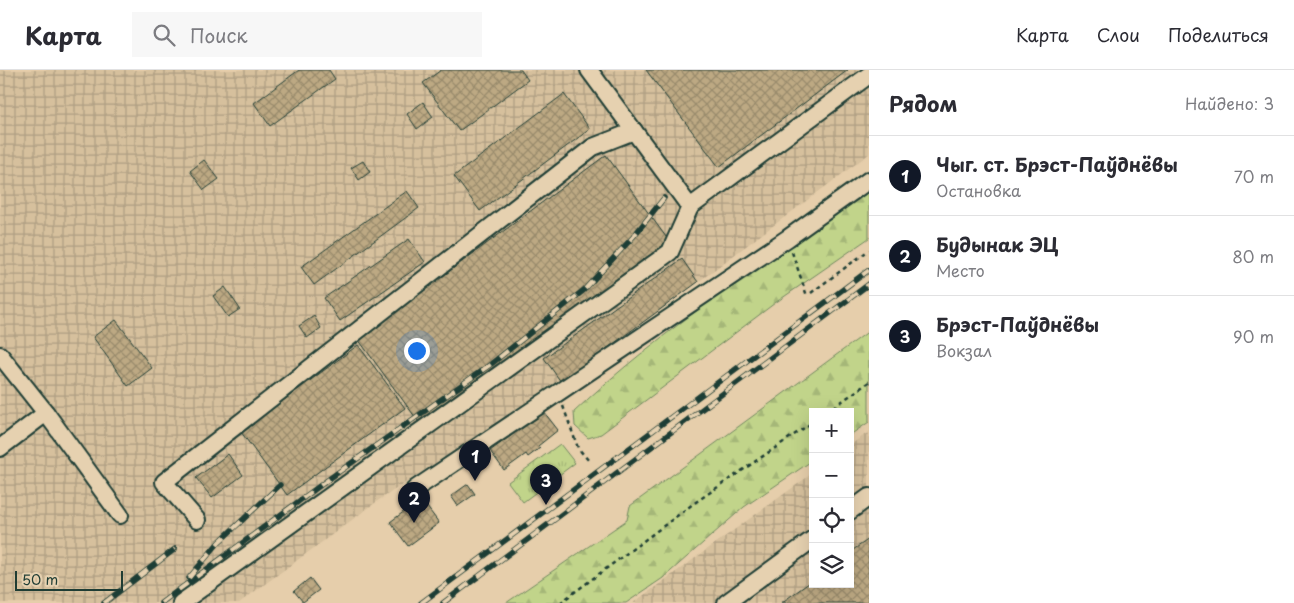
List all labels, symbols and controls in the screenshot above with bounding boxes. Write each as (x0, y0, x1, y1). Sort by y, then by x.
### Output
search box (132, 12, 482, 57)
text: Карта (25, 17, 102, 53)
icon: search (150, 21, 178, 49)
text: Поиск (190, 21, 248, 49)
text: Карта (1016, 21, 1069, 48)
text: Слои (1097, 21, 1140, 48)
text: Поделиться (1168, 21, 1269, 48)
text: Рядом (889, 87, 957, 119)
text: Найдено: 3 (1185, 91, 1274, 115)
text: Чыг. ст. Брэст-Паўднёвы (936, 150, 1178, 178)
text: 1 (901, 164, 909, 188)
text: 70 m (1234, 164, 1274, 188)
text: Остановка (936, 178, 1021, 202)
text: Будынак ЭЦ (936, 230, 1058, 258)
text: 2 (899, 244, 911, 268)
text: 80 m (1232, 244, 1274, 268)
text: Место (936, 258, 985, 282)
text: Брэст-Паўднёвы (936, 310, 1099, 338)
text: 3 (900, 324, 910, 348)
text: 90 m (1233, 324, 1274, 348)
your location (404, 338, 430, 364)
text: Вокзал (936, 338, 992, 362)
map controls (809, 408, 854, 588)
button: + (809, 408, 854, 453)
pin: 1 (459, 440, 491, 481)
button: − (809, 453, 854, 498)
pin: 3 (530, 464, 562, 505)
pin: 2 (398, 482, 430, 523)
button: locate (809, 498, 854, 543)
button: layers (809, 543, 854, 588)
scale bar (15, 568, 122, 591)
text: 50 m (22, 569, 58, 590)

